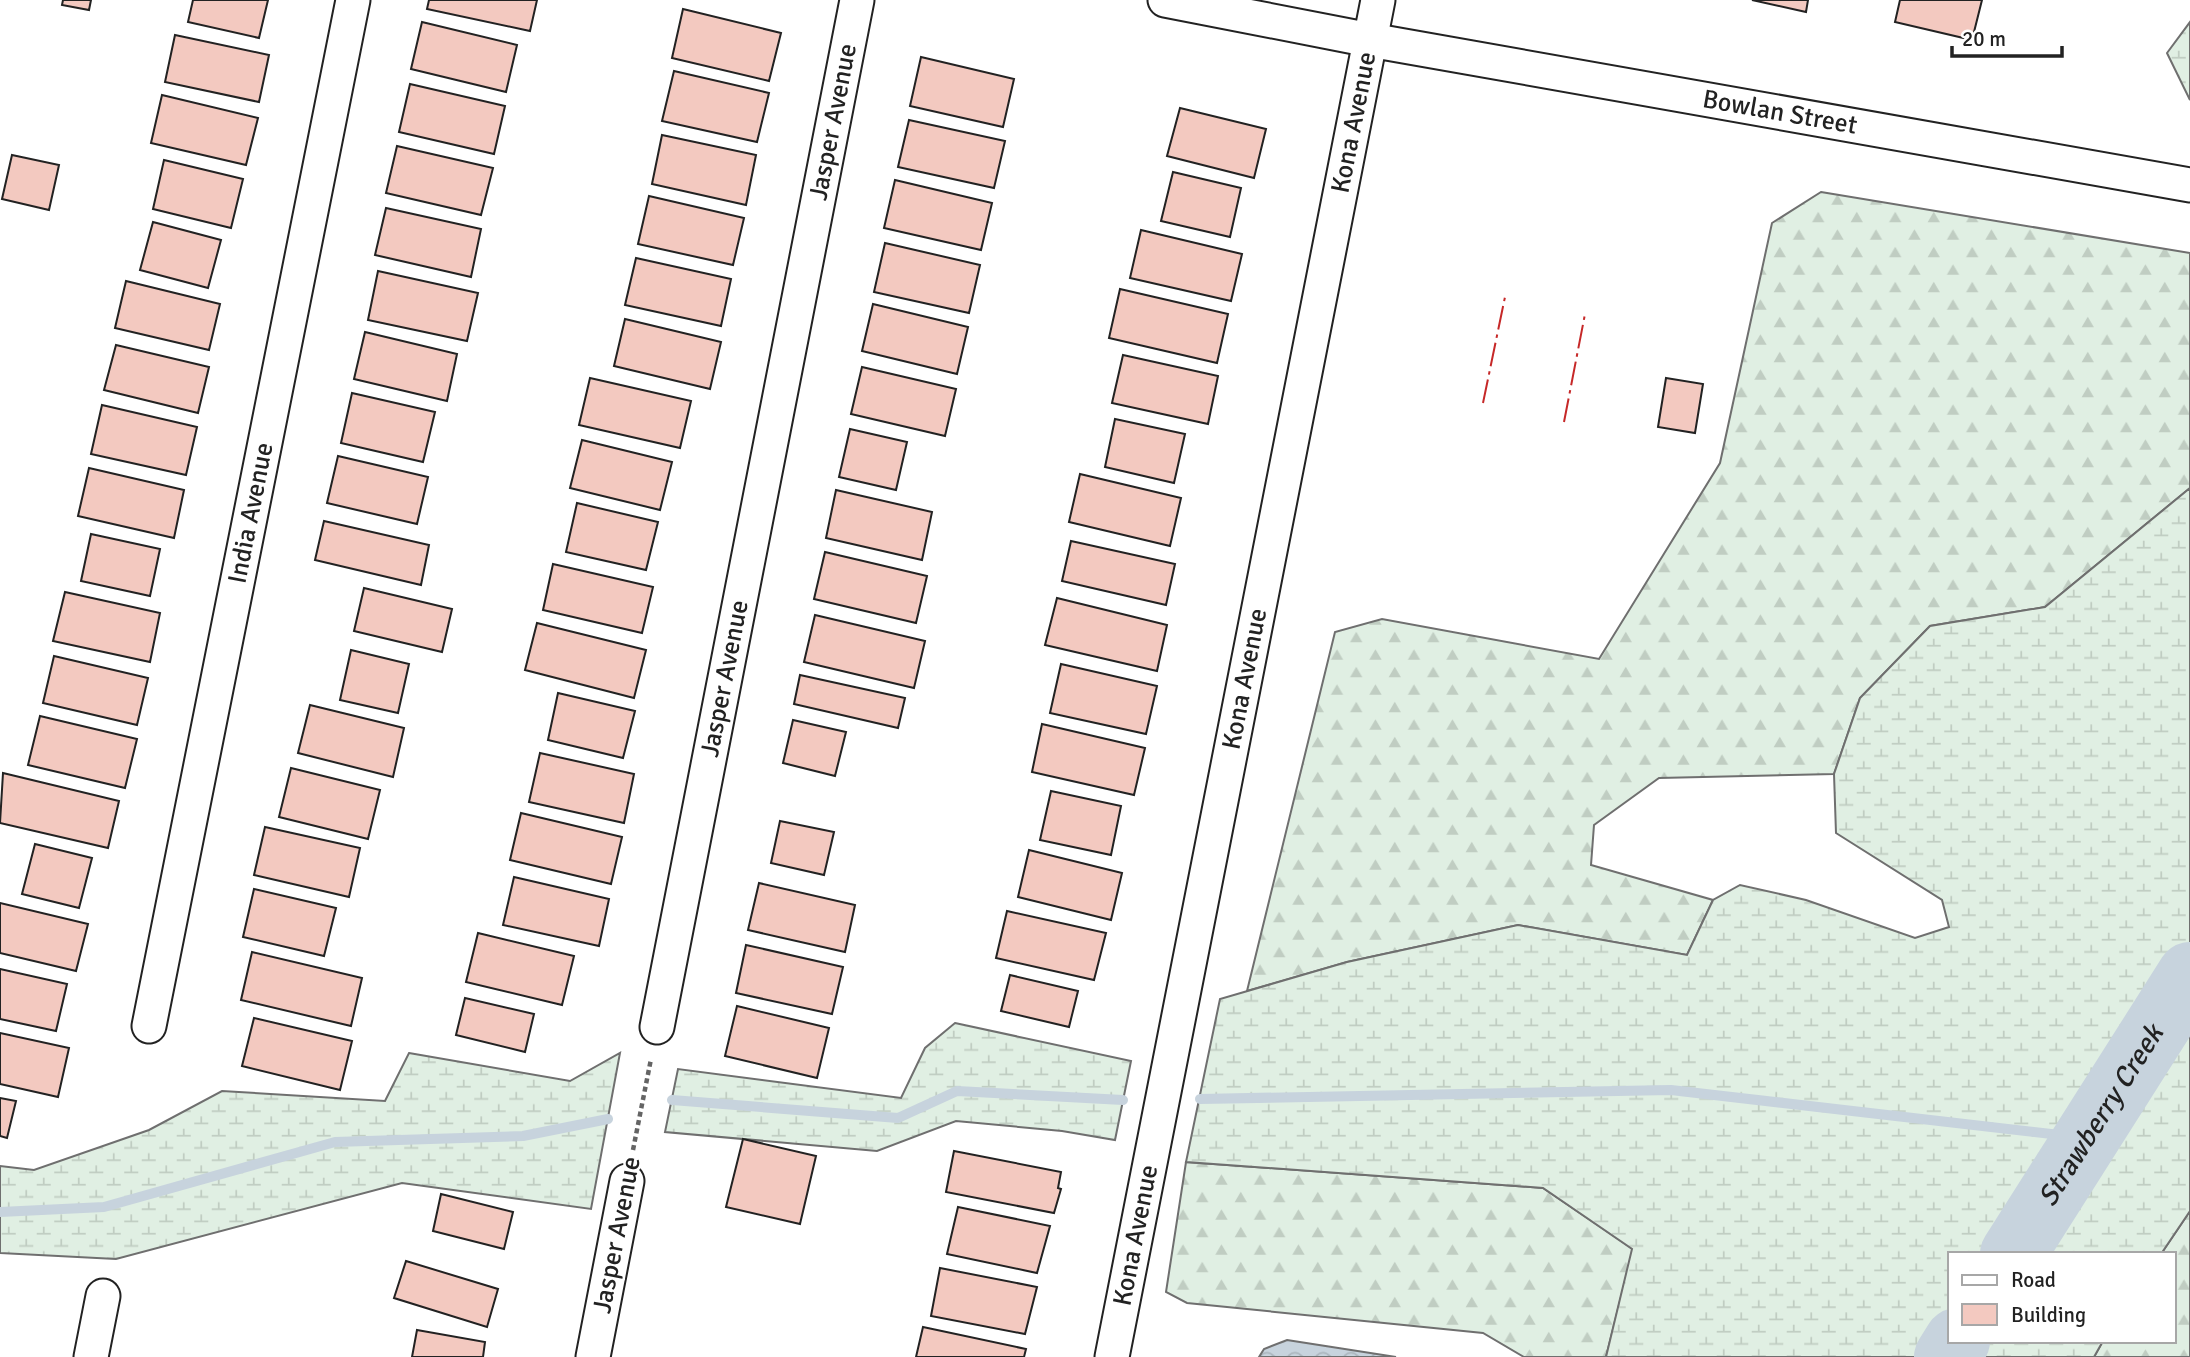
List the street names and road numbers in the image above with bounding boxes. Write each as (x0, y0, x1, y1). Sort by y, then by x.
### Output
street label: Jasper Avenue (802, 41, 864, 203)
street label: Kona Avenue (1325, 49, 1383, 196)
street label: Bowlan Street (1700, 83, 1860, 142)
street label: India Avenue (221, 440, 281, 586)
street label: Jasper Avenue (694, 597, 756, 760)
street label: Kona Avenue (1215, 606, 1274, 752)
street label: Jasper Avenue (586, 1154, 648, 1316)
street label: Kona Avenue (1106, 1162, 1165, 1309)

